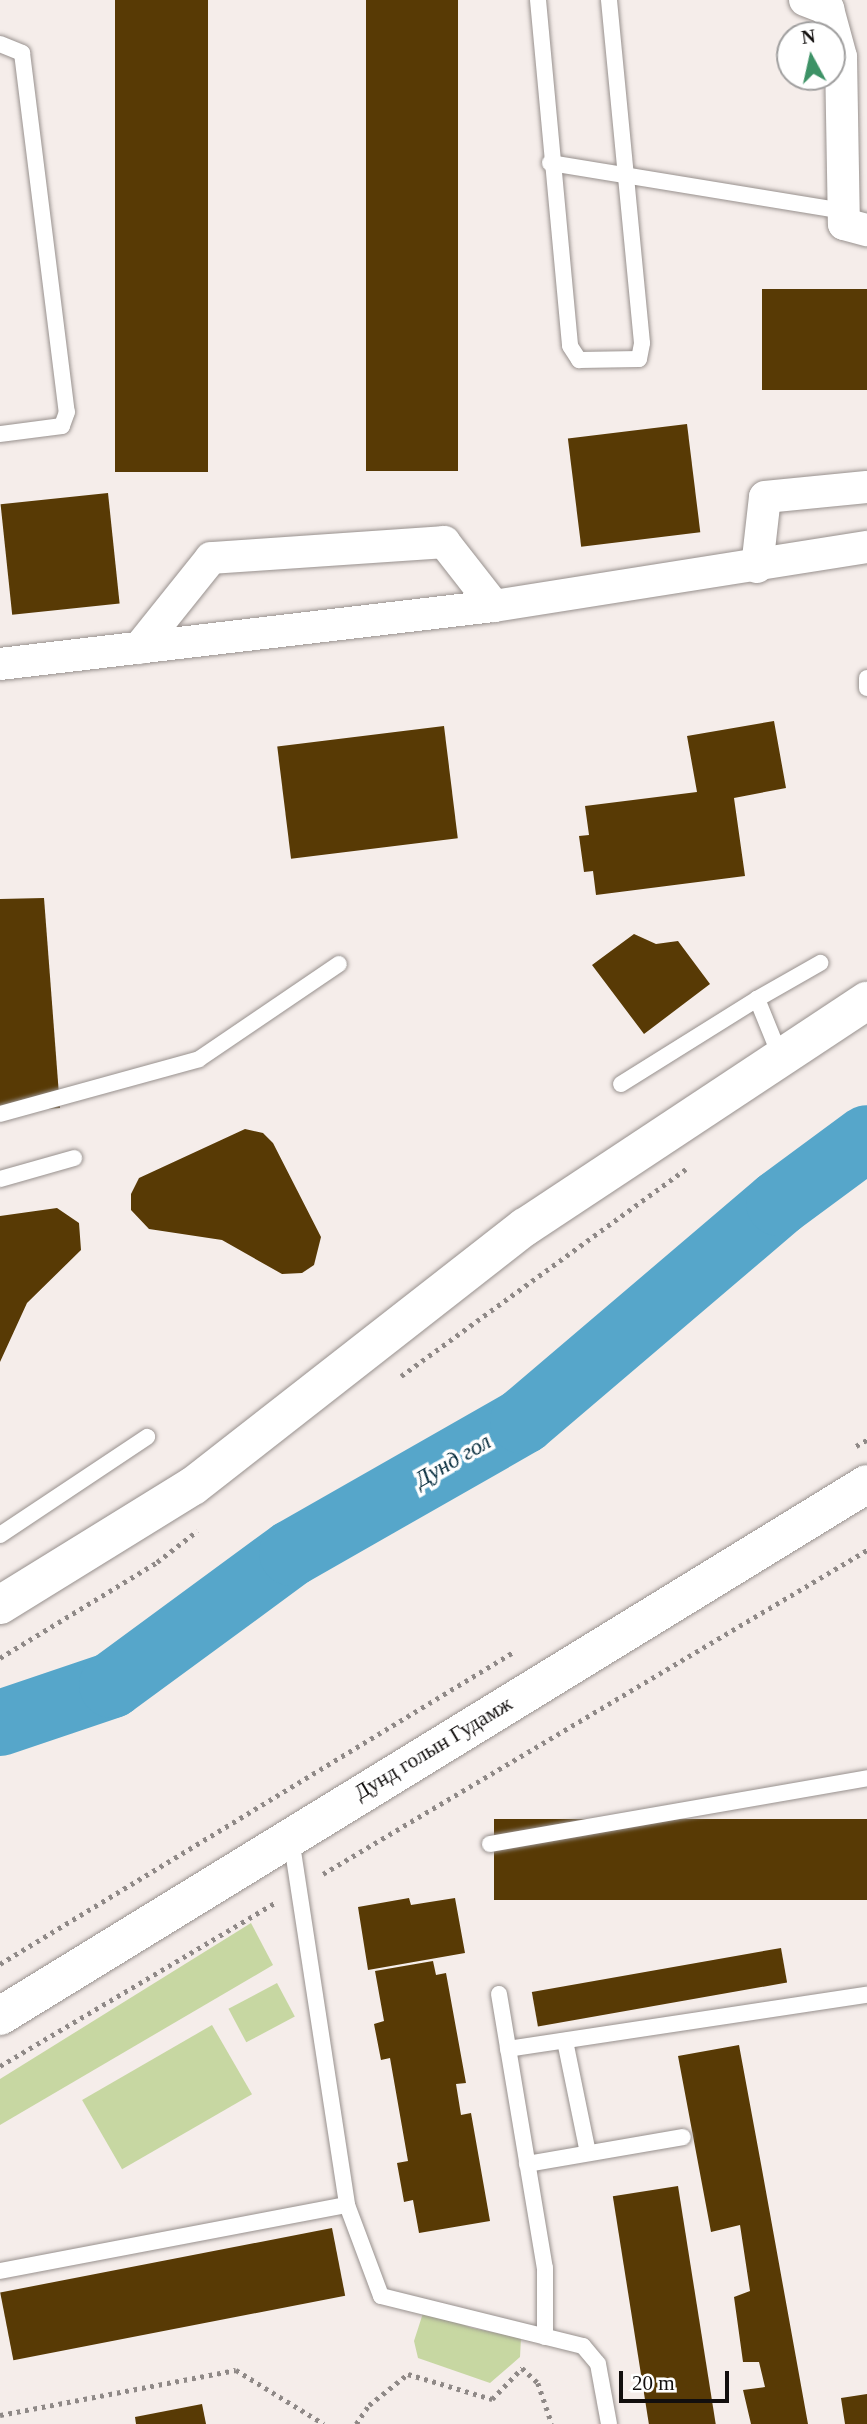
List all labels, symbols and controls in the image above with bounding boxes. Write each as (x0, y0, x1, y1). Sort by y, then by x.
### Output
north arrow (776, 21, 846, 91)
text: N (800, 25, 817, 48)
water label: Дунд гол (410, 1428, 496, 1494)
street label: Дунд голын Гудамж (349, 1691, 517, 1805)
scale bar (622, 2358, 732, 2402)
text: 20 m (632, 2371, 675, 2395)

